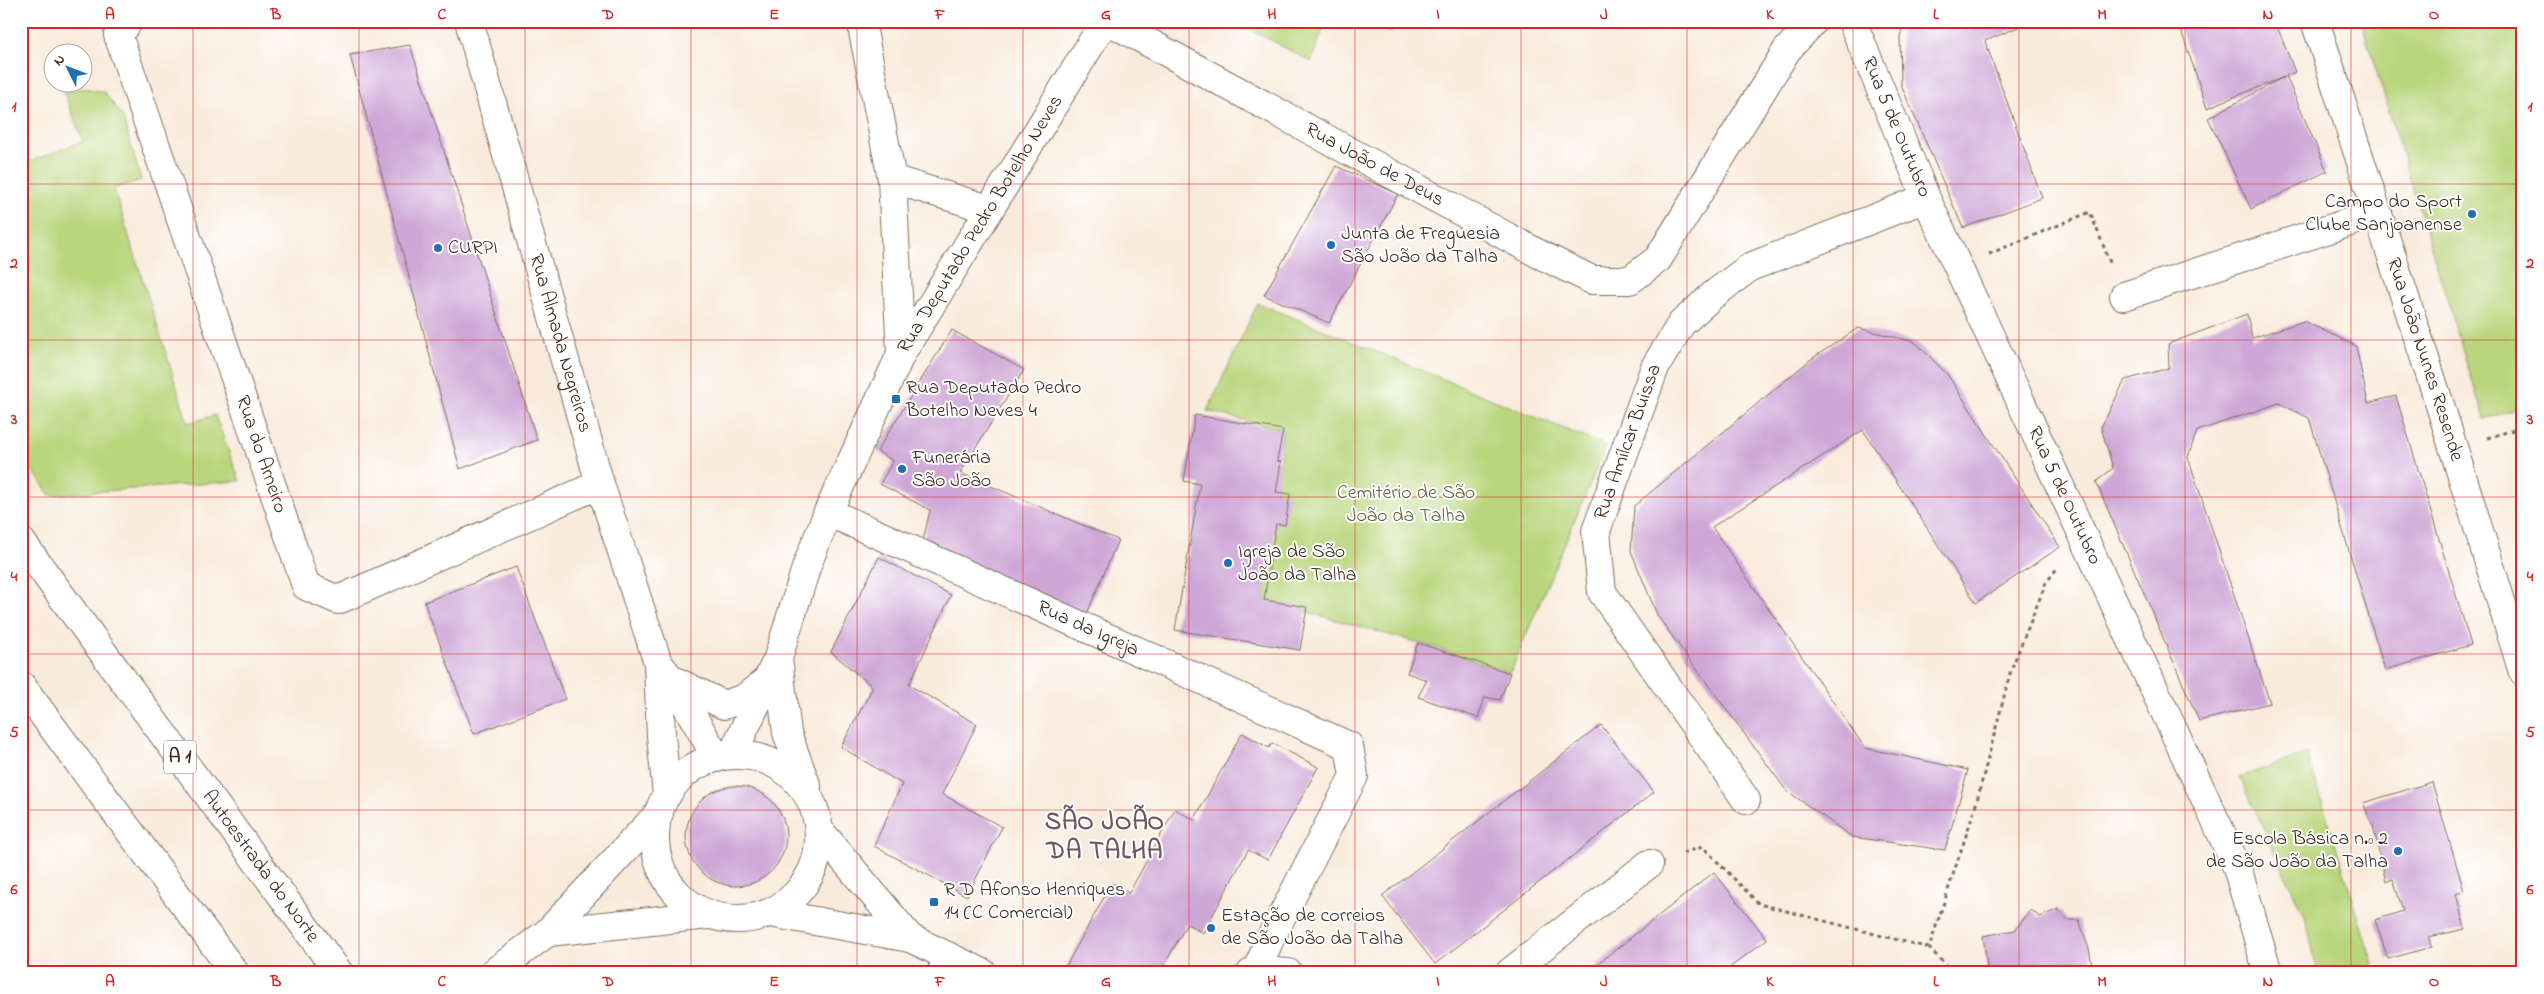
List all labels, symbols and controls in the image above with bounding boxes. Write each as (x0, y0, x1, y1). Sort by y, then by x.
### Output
text: A (105, 3, 115, 27)
text: B (270, 3, 282, 27)
text: C (438, 3, 447, 27)
text: D (601, 3, 614, 27)
text: E (769, 3, 779, 27)
text: F (934, 3, 946, 27)
text: G (1101, 3, 1111, 27)
text: H (1267, 3, 1277, 27)
text: I (1436, 3, 1440, 27)
text: J (1600, 3, 1608, 27)
text: K (1766, 3, 1775, 27)
text: L (1933, 3, 1940, 27)
text: M (2097, 3, 2107, 27)
text: N (2263, 3, 2274, 27)
text: O (2429, 3, 2440, 27)
north arrow (42, 42, 92, 92)
text: N (48, 50, 70, 71)
street label: Rua 5 de Outubro (1854, 52, 1939, 202)
street label: Rua Deputado Pedro Botelho Neves (890, 89, 1071, 359)
text: 1 (11, 95, 17, 119)
text: 1 (2527, 95, 2533, 119)
street label: Rua João de Deus (1300, 115, 1449, 214)
place label: Campo do Sport Clube Sanjoanense (2305, 188, 2462, 240)
marker: Campo do Sport Clube Sanjoanense (2466, 208, 2478, 220)
place label: Junta de Freguesia São João da Talha (1341, 220, 1500, 272)
place label: CURPI (448, 234, 498, 263)
marker: Junta de Freguesia São João da Talha (1325, 239, 1337, 251)
marker: CURPI (432, 242, 444, 254)
street label: Rua Almada Negreiros (521, 251, 599, 436)
text: 2 (9, 252, 18, 276)
text: 2 (2525, 252, 2534, 276)
street label: Rua João Nunes Resende (2379, 254, 2471, 465)
street label: Rua Amílcar Buissa (1587, 360, 1669, 524)
place label: Rua Deputado Pedro Botelho Neves 4 (905, 374, 1081, 426)
street label: Rua do Arneiro (228, 392, 295, 517)
marker: Rua Deputado Pedro Botelho Neves 4 (890, 393, 902, 405)
text: 3 (10, 408, 18, 432)
text: 3 (2526, 408, 2534, 432)
street label: Rua 5 de Outubro (2020, 422, 2109, 570)
place label: Funerária São João (911, 444, 991, 496)
marker: Funerária São João (896, 463, 908, 475)
park label: Cemitério de São João da Talha (1337, 479, 1475, 531)
place label: Igreja de São João da Talha (1238, 538, 1357, 590)
marker: Igreja de São João da Talha (1222, 557, 1234, 569)
text: 4 (10, 565, 18, 589)
text: 4 (2526, 565, 2534, 589)
street label: Rua da Igreja (1032, 593, 1144, 664)
text: 5 (9, 721, 19, 745)
text: 5 (2525, 721, 2535, 745)
road number: A 1 (164, 740, 196, 774)
street label: Autoestrada do Norte (194, 784, 327, 949)
district label: SÃO JOÃO DA TALHA (1045, 804, 1165, 870)
place label: Escola Básica n.º 2 de São João da Talha (2206, 825, 2388, 877)
marker: Escola Básica n.º 2 de São João da Talha (2392, 845, 2404, 857)
place label: R D Afonso Henriques 14 (C Comercial) (944, 876, 1125, 928)
text: 6 (9, 878, 18, 902)
text: 6 (2525, 878, 2534, 902)
marker: R D Afonso Henriques 14 (C Comercial) (928, 896, 940, 908)
place label: Estação de correios de São João da Talha (1221, 902, 1403, 954)
marker: Estação de correios de São João da Talha (1205, 922, 1217, 934)
text: A (105, 970, 115, 994)
text: B (270, 970, 282, 994)
text: C (438, 970, 447, 994)
text: D (601, 970, 614, 994)
text: E (769, 970, 779, 994)
text: F (934, 970, 946, 994)
text: G (1101, 970, 1111, 994)
text: H (1267, 970, 1277, 994)
text: I (1436, 970, 1440, 994)
text: J (1600, 970, 1608, 994)
text: K (1766, 970, 1775, 994)
text: L (1933, 970, 1940, 994)
text: M (2097, 970, 2107, 994)
text: N (2263, 970, 2274, 994)
text: O (2429, 970, 2440, 994)

